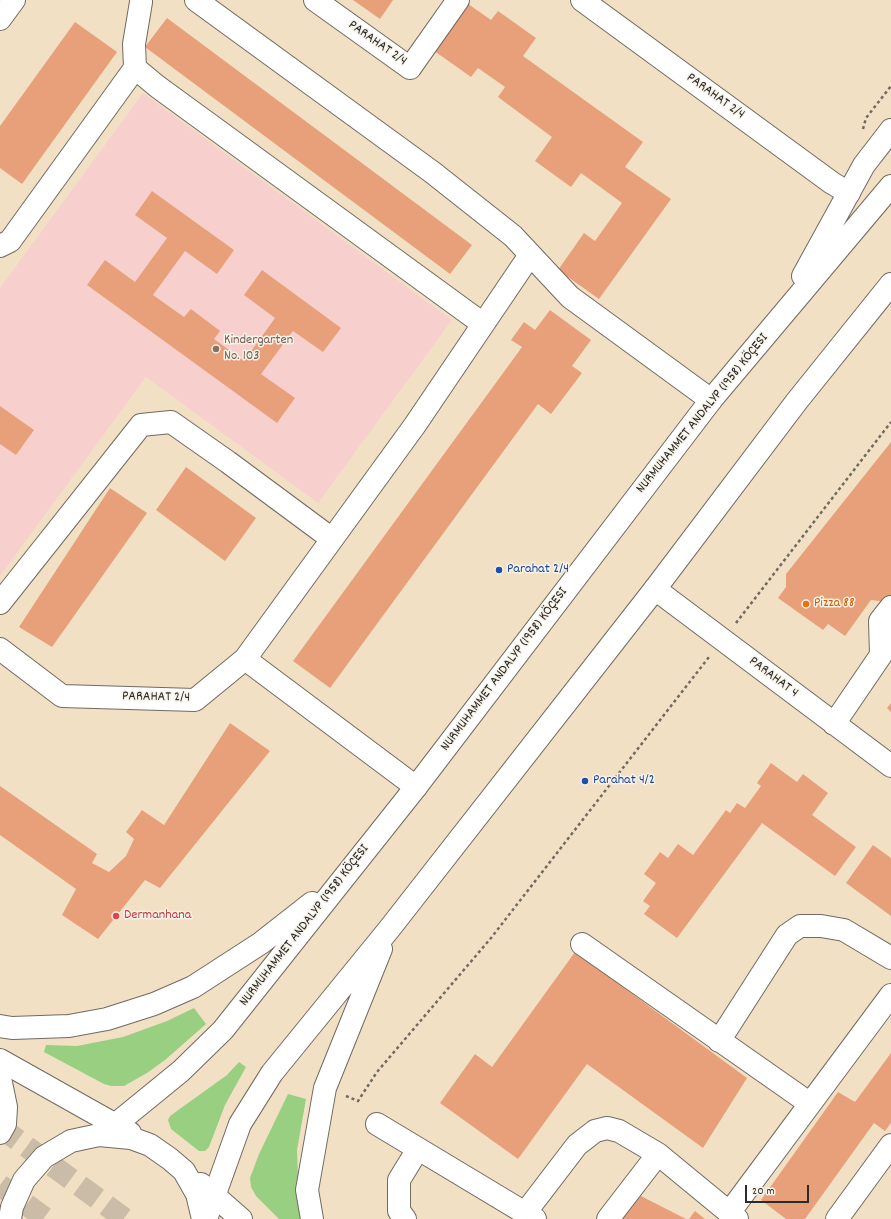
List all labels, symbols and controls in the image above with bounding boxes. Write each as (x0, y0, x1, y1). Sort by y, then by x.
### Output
street label: PARAHAT 2/4 (344, 18, 410, 70)
street label: PARAHAT 2/4 (683, 70, 747, 124)
street label: NURMUHAMMET ANDALYP (1958) KÖÇESI (633, 331, 773, 497)
place label: Kindergarten No. 103 (224, 333, 293, 366)
marker: Kindergarten No. 103 (211, 344, 221, 354)
place label: Parahat 2/4 (507, 562, 569, 578)
marker: Parahat 2/4 (494, 565, 504, 575)
street label: NURMUHAMMET ANDALYP (1958) KÖÇESI (438, 585, 572, 755)
place label: Pizza 88 (814, 596, 855, 612)
marker: Pizza 88 (801, 599, 811, 609)
street label: PARAHAT 4 (745, 654, 801, 702)
street label: PARAHAT 2/4 (122, 689, 190, 707)
place label: Parahat 4/2 (593, 773, 655, 789)
marker: Parahat 4/2 (580, 776, 590, 786)
street label: NURMUHAMMET ANDALYP (1958) KÖÇESI (237, 842, 373, 1010)
place label: Dermanhana (124, 908, 191, 924)
marker: Dermanhana (111, 911, 121, 921)
scale bar (747, 1177, 811, 1203)
text: 20 m (752, 1183, 775, 1200)

